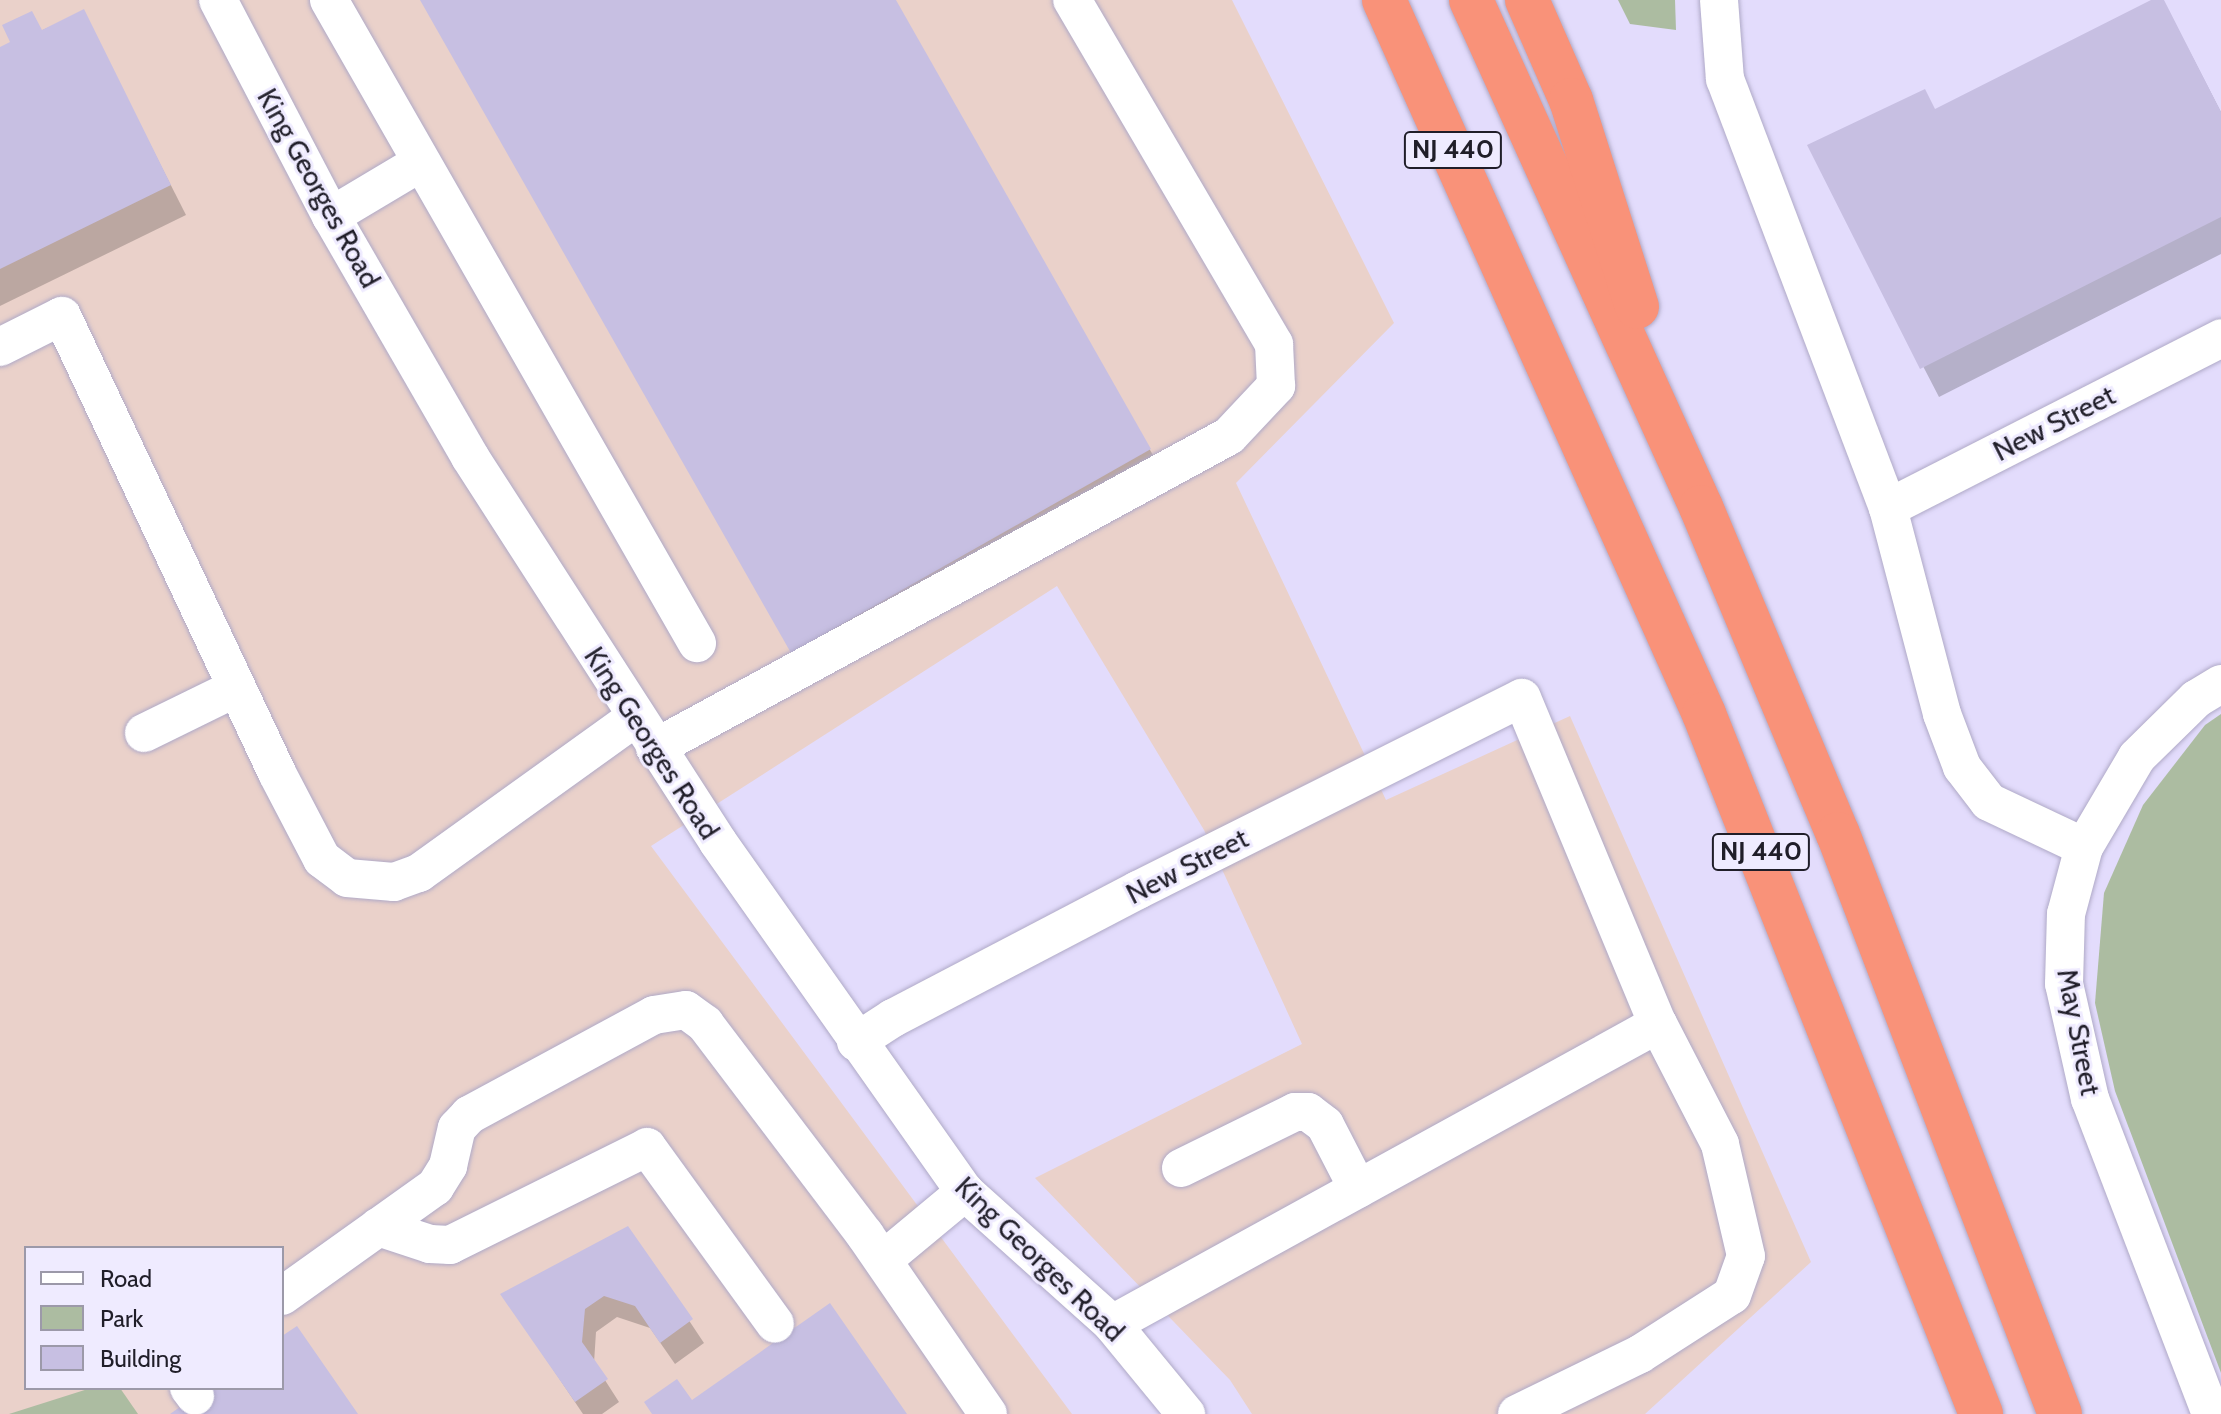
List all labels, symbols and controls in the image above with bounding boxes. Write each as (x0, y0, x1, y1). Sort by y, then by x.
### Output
street label: King Georges Road (250, 83, 388, 293)
road number: NJ 440 (1403, 128, 1503, 172)
street label: New Street (1987, 378, 2121, 468)
street label: King Georges Road (577, 641, 727, 845)
street label: New Street (1120, 821, 1254, 911)
road number: NJ 440 (1711, 830, 1811, 874)
street label: May Street (2050, 966, 2108, 1098)
street label: King Georges Road (948, 1170, 1132, 1348)
legend (24, 1246, 284, 1390)
text: Road (100, 1264, 152, 1293)
text: Park (100, 1304, 143, 1333)
text: Building (100, 1344, 181, 1373)

